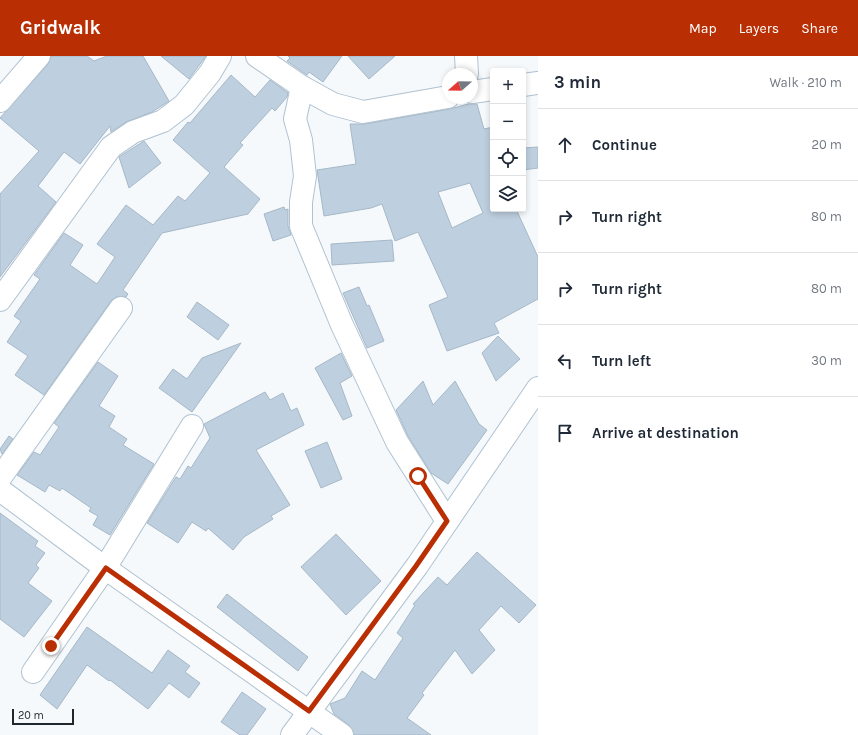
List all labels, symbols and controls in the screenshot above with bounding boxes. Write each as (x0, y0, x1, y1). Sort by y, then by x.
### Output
text: Gridwalk (20, 17, 101, 39)
text: Map (689, 20, 717, 37)
text: Layers (739, 20, 779, 37)
text: Share (801, 20, 838, 37)
north arrow (442, 68, 478, 104)
map controls (490, 68, 526, 212)
button: + (490, 68, 526, 104)
text: 3 min (554, 72, 601, 92)
text: Walk · 210 m (769, 75, 842, 90)
button: − (490, 104, 526, 140)
icon: ahead (554, 134, 576, 156)
text: Continue (592, 136, 657, 154)
text: 20 m (812, 137, 842, 152)
button: locate (490, 140, 526, 176)
button: layers (490, 176, 526, 212)
icon: right (554, 206, 576, 228)
text: Turn right (592, 208, 662, 226)
text: 80 m (811, 209, 842, 224)
icon: right (554, 278, 576, 300)
text: Turn right (592, 280, 662, 298)
text: 80 m (811, 281, 842, 296)
icon: left (554, 350, 576, 372)
text: Turn left (592, 352, 651, 370)
text: 30 m (811, 353, 842, 368)
icon: arrive (554, 422, 576, 444)
text: Arrive at destination (592, 424, 739, 442)
route start (409, 467, 427, 485)
route end (42, 637, 60, 655)
scale bar (12, 707, 74, 726)
text: 20 m (18, 709, 44, 722)

